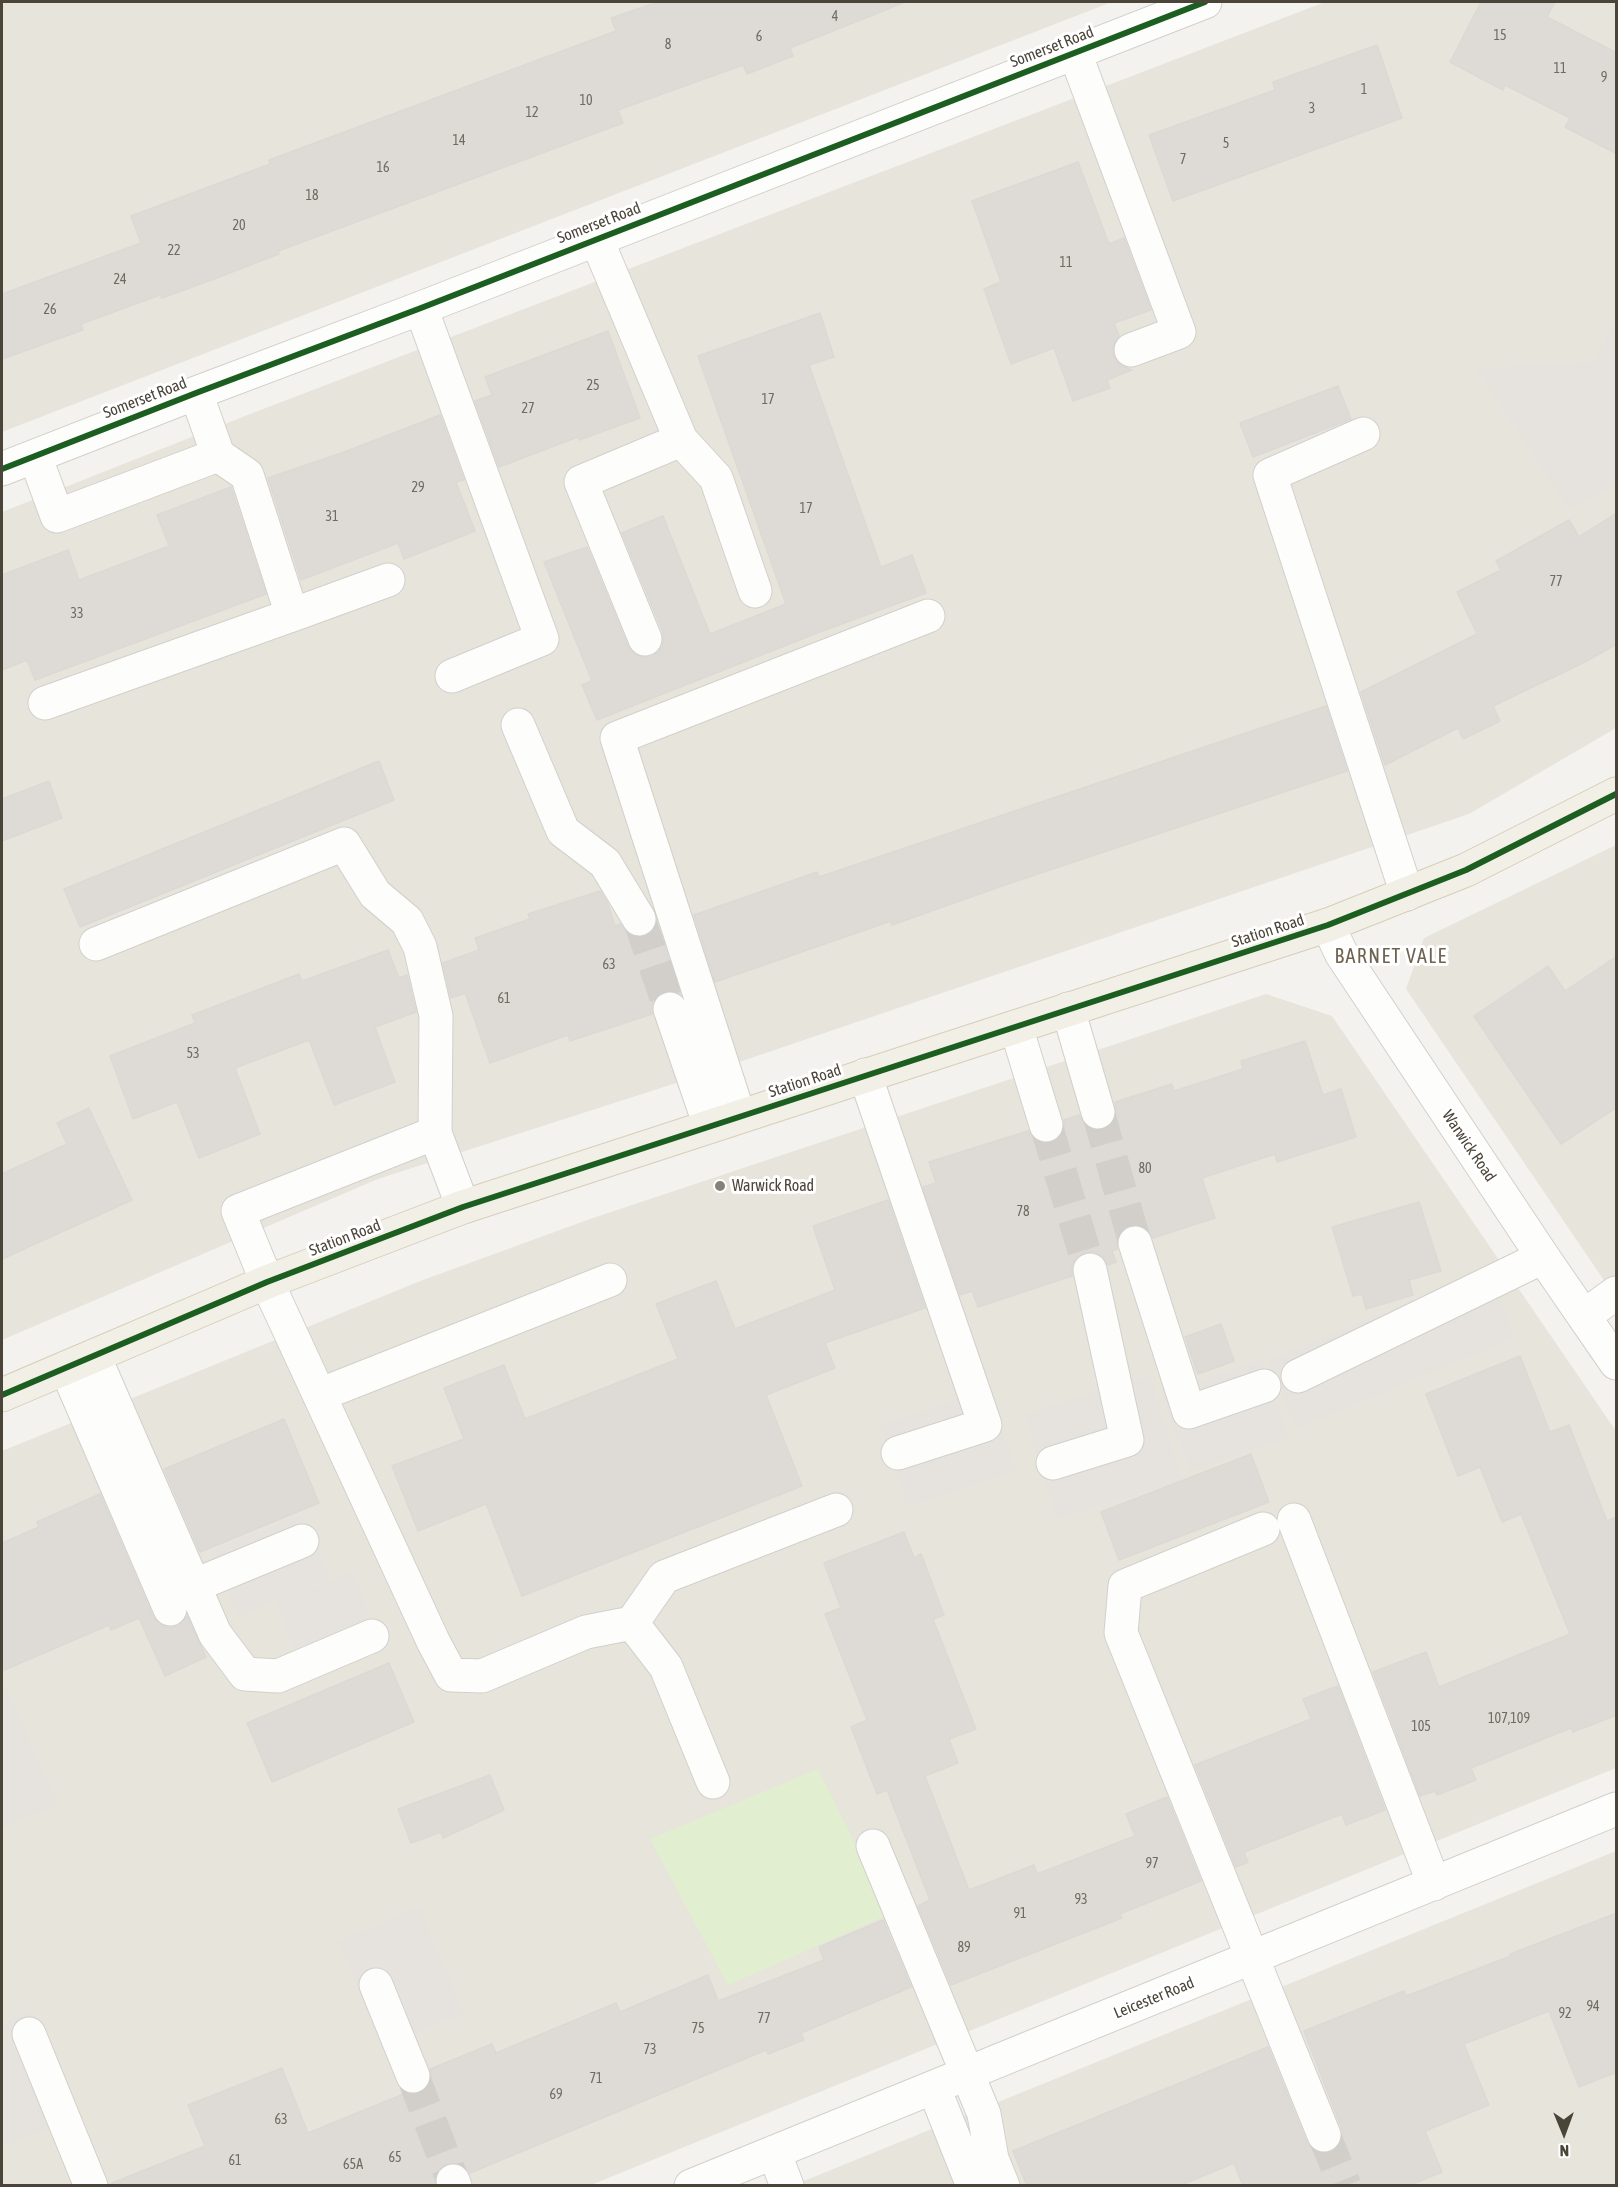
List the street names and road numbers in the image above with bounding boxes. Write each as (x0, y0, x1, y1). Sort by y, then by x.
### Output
street label: Somerset Road (1007, 22, 1097, 72)
street label: Somerset Road (554, 198, 644, 248)
street label: Somerset Road (100, 373, 190, 423)
street label: Station Road (1229, 910, 1307, 952)
street label: Station Road (766, 1060, 844, 1102)
street label: Warwick Road (1438, 1107, 1500, 1185)
street label: Station Road (307, 1216, 383, 1260)
street label: Leicester Road (1111, 1973, 1197, 2023)

